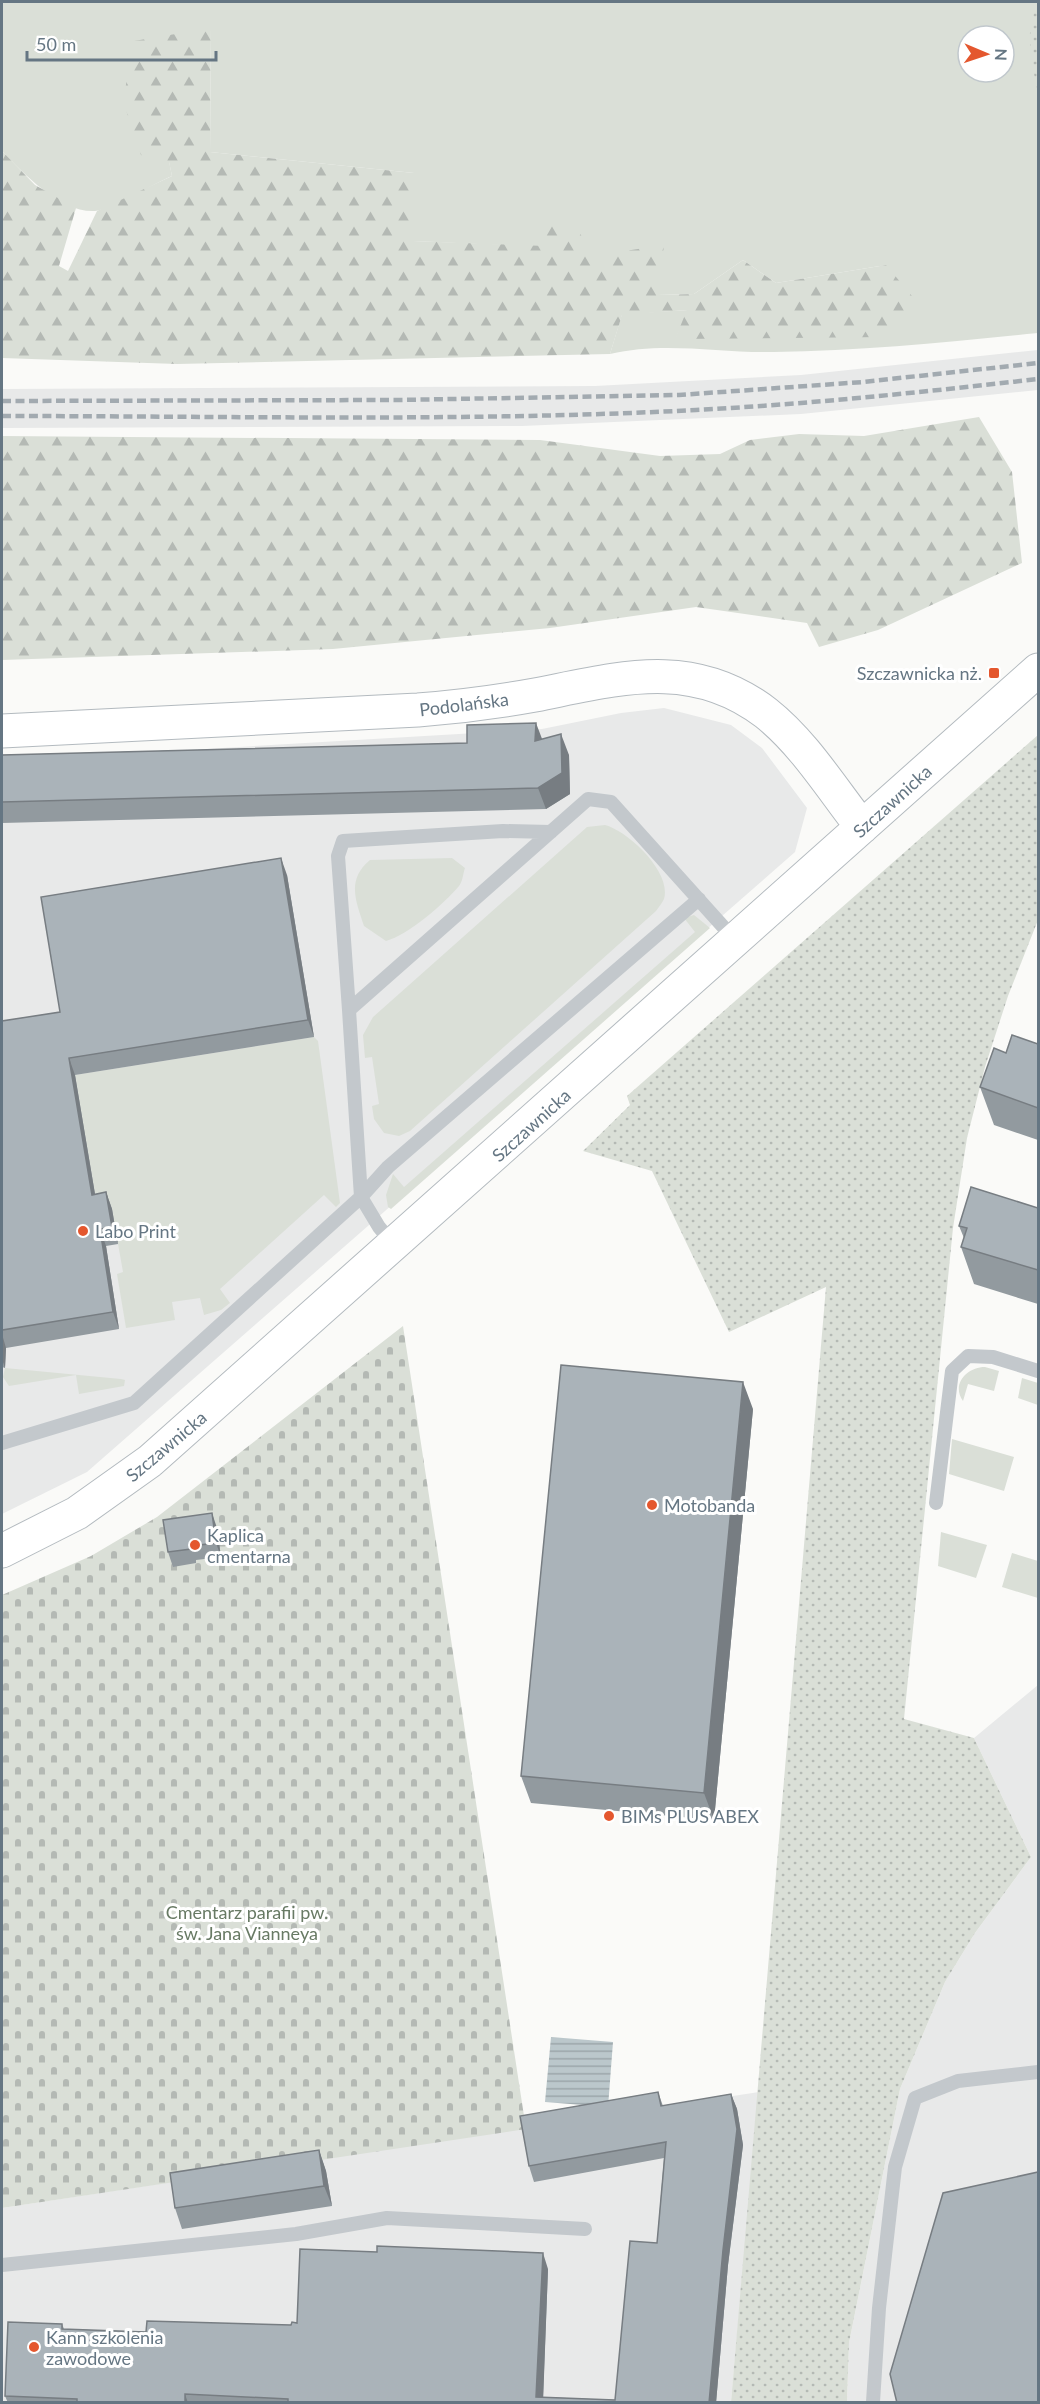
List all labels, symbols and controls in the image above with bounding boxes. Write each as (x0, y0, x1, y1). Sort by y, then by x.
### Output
scale bar (27, 24, 216, 62)
north arrow (956, 24, 1016, 84)
text: 50 m (36, 33, 76, 55)
text: N (992, 48, 1011, 61)
place label: Szczawnicka nż. (857, 662, 982, 684)
marker: Szczawnicka nż. (987, 666, 1001, 680)
street label: Podolańska (418, 688, 510, 720)
street label: Szczawnicka (848, 760, 936, 842)
street label: Szczawnicka (487, 1084, 575, 1166)
place label: Labo Print (95, 1220, 177, 1242)
marker: Labo Print (76, 1224, 90, 1238)
street label: Szczawnicka (121, 1406, 211, 1486)
place label: Motobanda (664, 1494, 755, 1516)
marker: Motobanda (645, 1498, 659, 1512)
place label: Kaplica cmentarna (207, 1524, 291, 1567)
marker: Kaplica cmentarna (188, 1538, 202, 1552)
place label: BIMs PLUS ABEX (621, 1805, 759, 1827)
marker: BIMs PLUS ABEX (602, 1809, 616, 1823)
park label: Cmentarz parafii pw. św. Jana Vianneya (166, 1901, 328, 1944)
place label: Kann szkolenia zawodowe (46, 2326, 163, 2369)
marker: Kann szkolenia zawodowe (27, 2340, 41, 2354)

